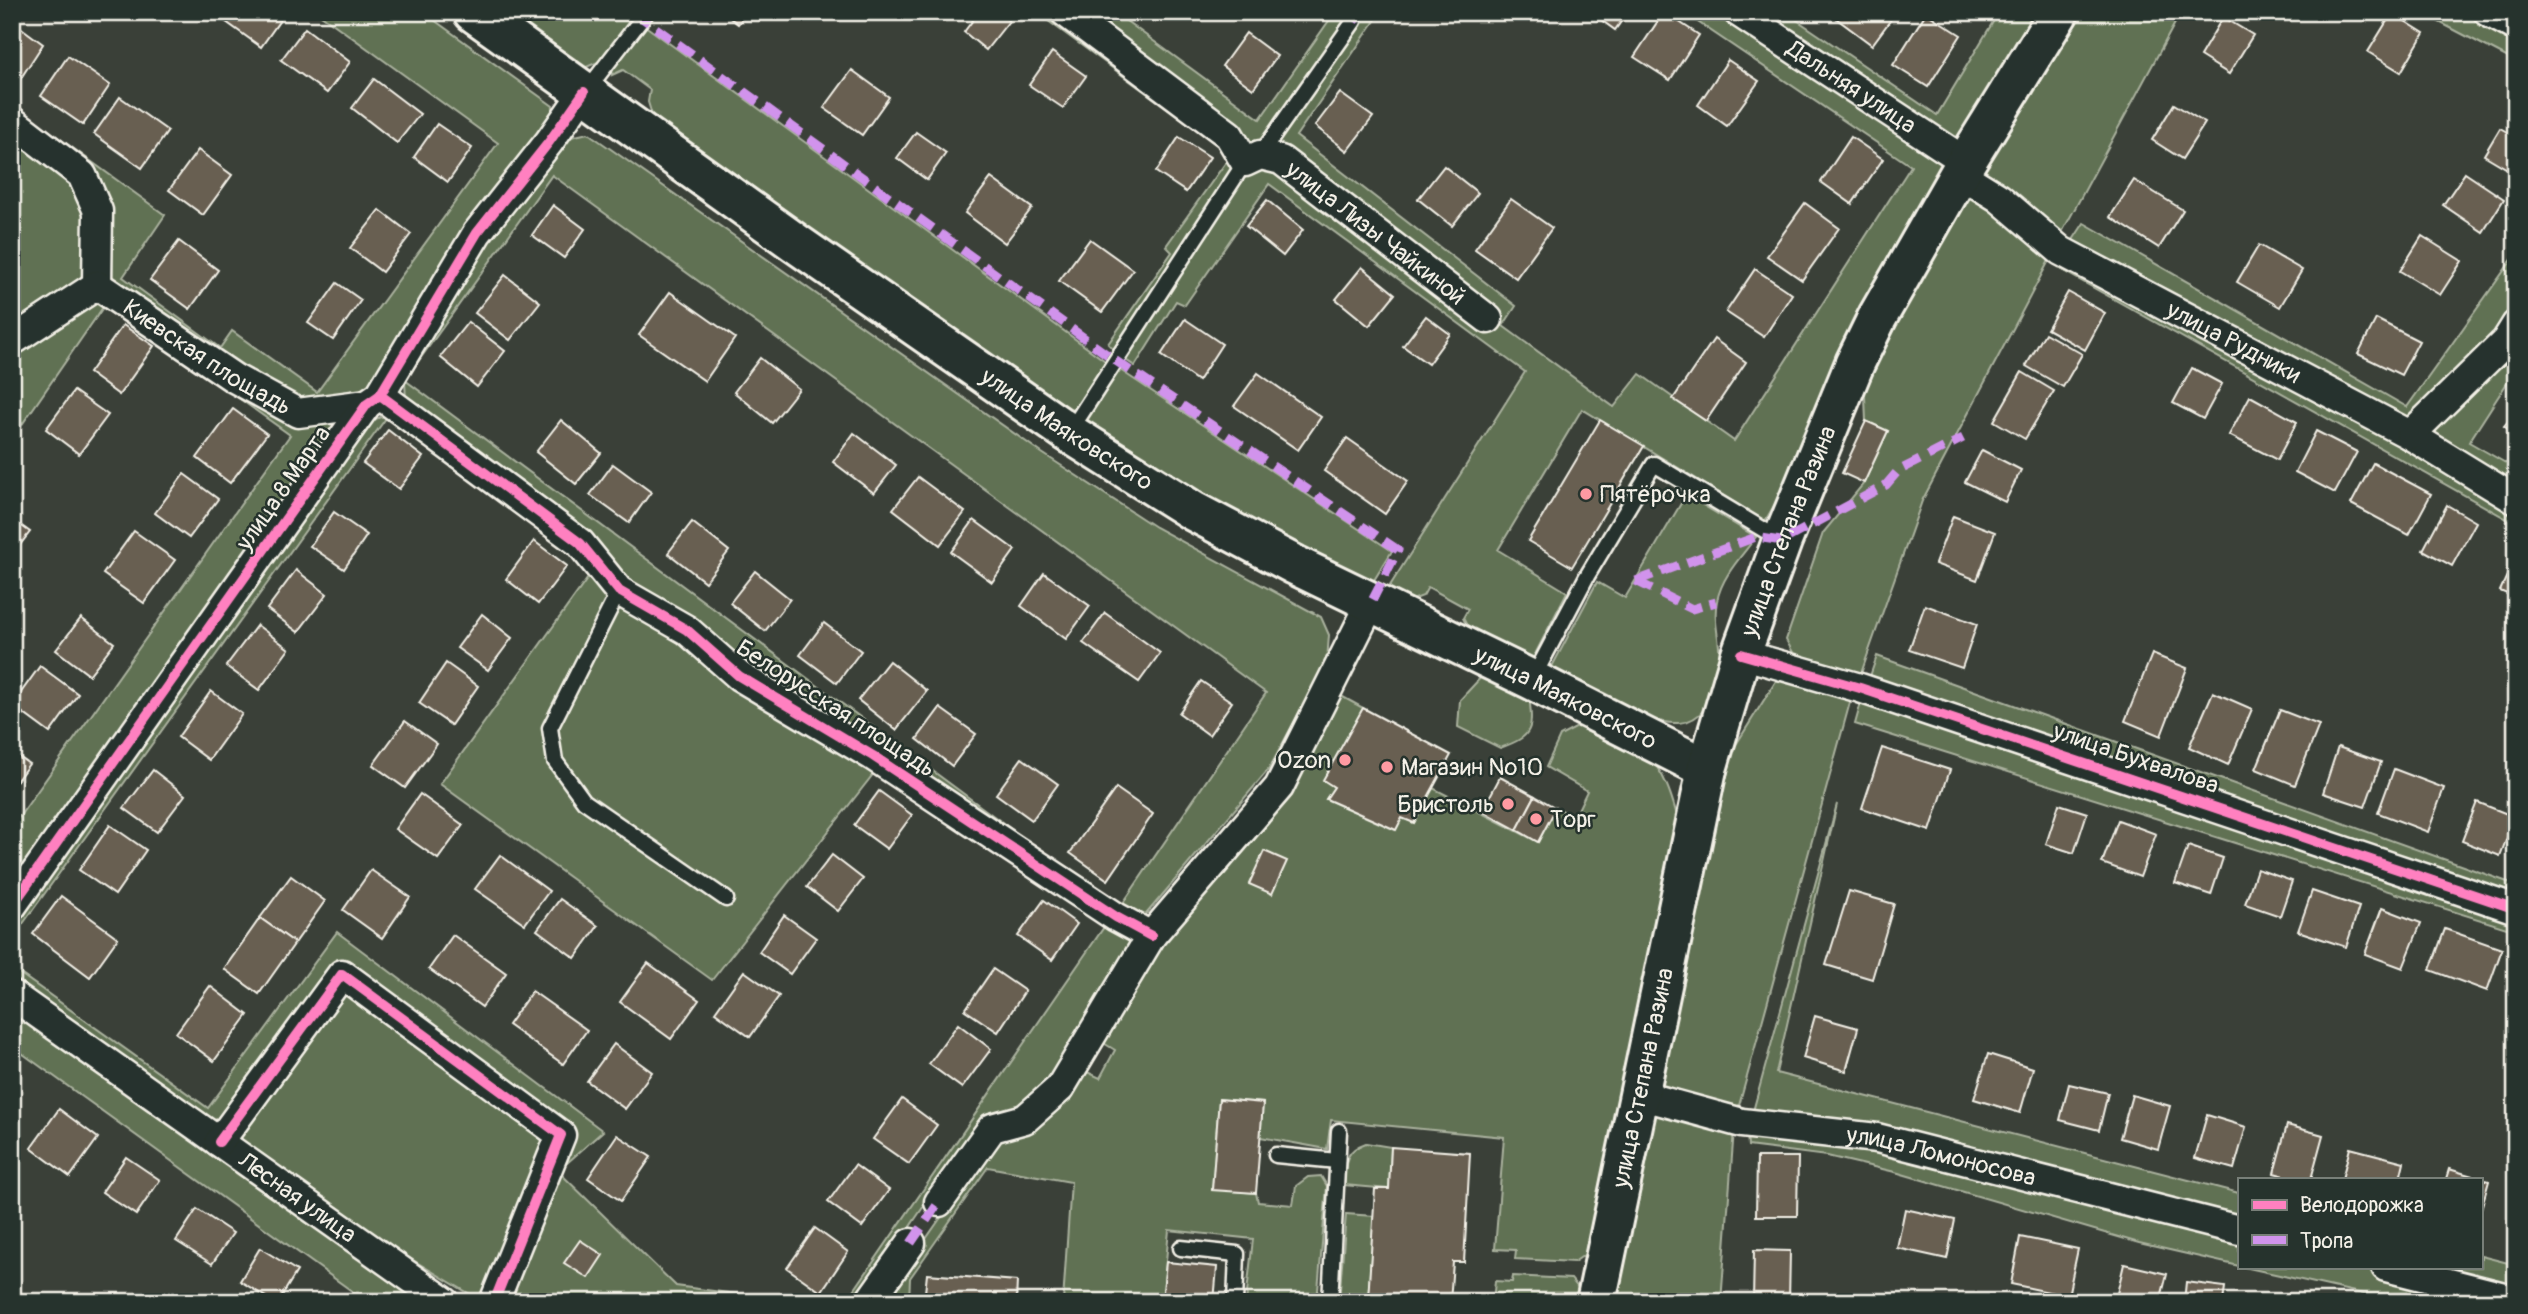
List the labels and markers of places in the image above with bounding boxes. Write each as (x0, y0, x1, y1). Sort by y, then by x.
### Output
place label: Пятёрочка (1600, 480, 1711, 509)
marker: Пятёрочка (1578, 486, 1594, 502)
place label: Ozon (1277, 746, 1331, 775)
marker: Ozon (1337, 752, 1353, 768)
place label: Магазин №10 (1401, 753, 1543, 782)
marker: Магазин №10 (1379, 759, 1395, 775)
place label: Бристоль (1397, 790, 1494, 819)
marker: Бристоль (1500, 796, 1516, 812)
place label: Торг (1550, 805, 1596, 834)
marker: Торг (1528, 811, 1544, 827)

